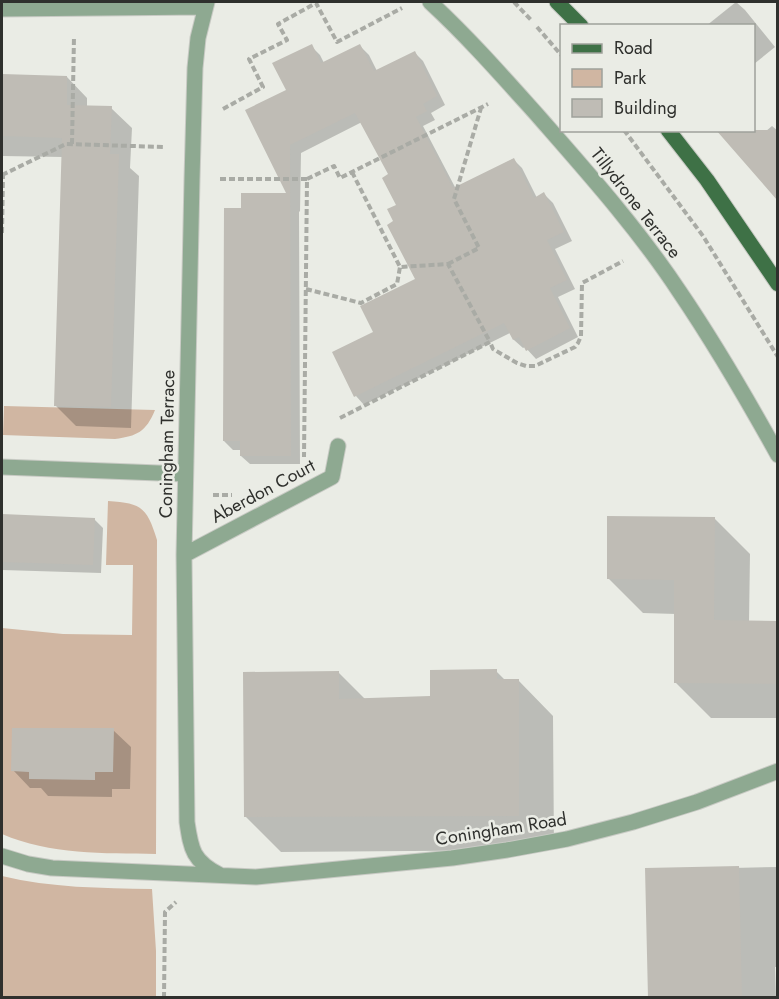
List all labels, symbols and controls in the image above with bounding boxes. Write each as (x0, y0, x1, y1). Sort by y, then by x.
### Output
legend (560, 24, 755, 132)
text: Road (614, 35, 653, 61)
text: Park (614, 65, 646, 91)
text: Building (614, 95, 677, 121)
street label: Tillydrone Terrace (584, 142, 688, 264)
street label: Coningham Terrace (153, 370, 181, 518)
street label: Aberdon Court (206, 452, 320, 529)
street label: Coningham Road (434, 806, 568, 852)

